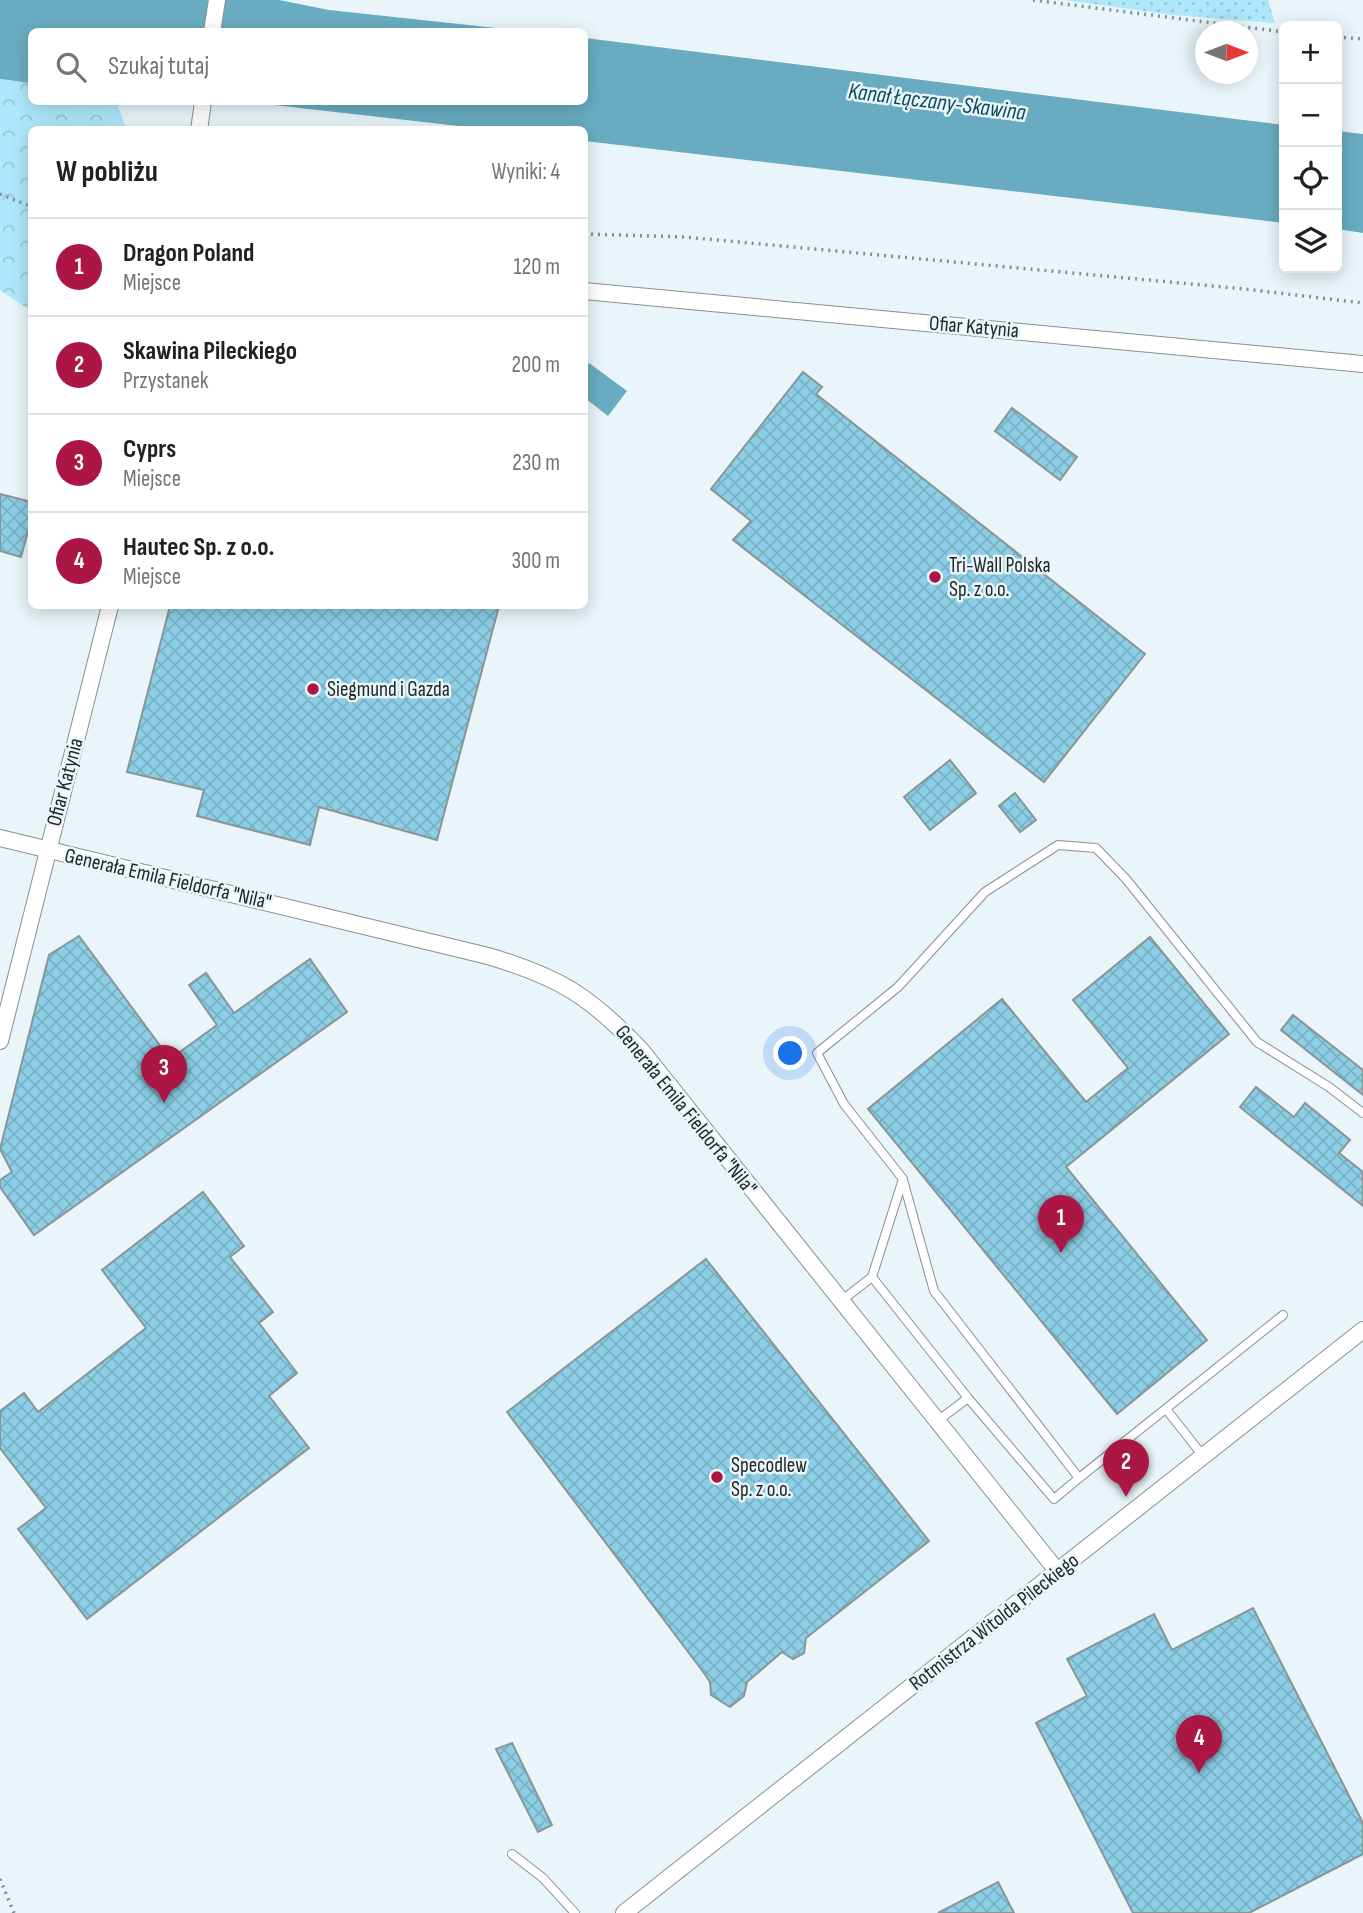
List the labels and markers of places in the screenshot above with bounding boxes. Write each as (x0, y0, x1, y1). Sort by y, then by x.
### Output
place label: Tri-Wall Polska Sp. z o.o. (949, 553, 1051, 602)
marker: Tri-Wall Polska Sp. z o.o. (927, 569, 943, 585)
place label: Siegmund i Gazda (327, 677, 450, 702)
marker: Siegmund i Gazda (305, 681, 321, 697)
pin: 3 (141, 1045, 187, 1103)
pin: 1 (1038, 1195, 1084, 1253)
pin: 2 (1103, 1439, 1149, 1497)
place label: Specodlew Sp. z o.o. (731, 1453, 807, 1502)
marker: Specodlew Sp. z o.o. (709, 1469, 725, 1485)
pin: 4 (1176, 1715, 1222, 1773)

